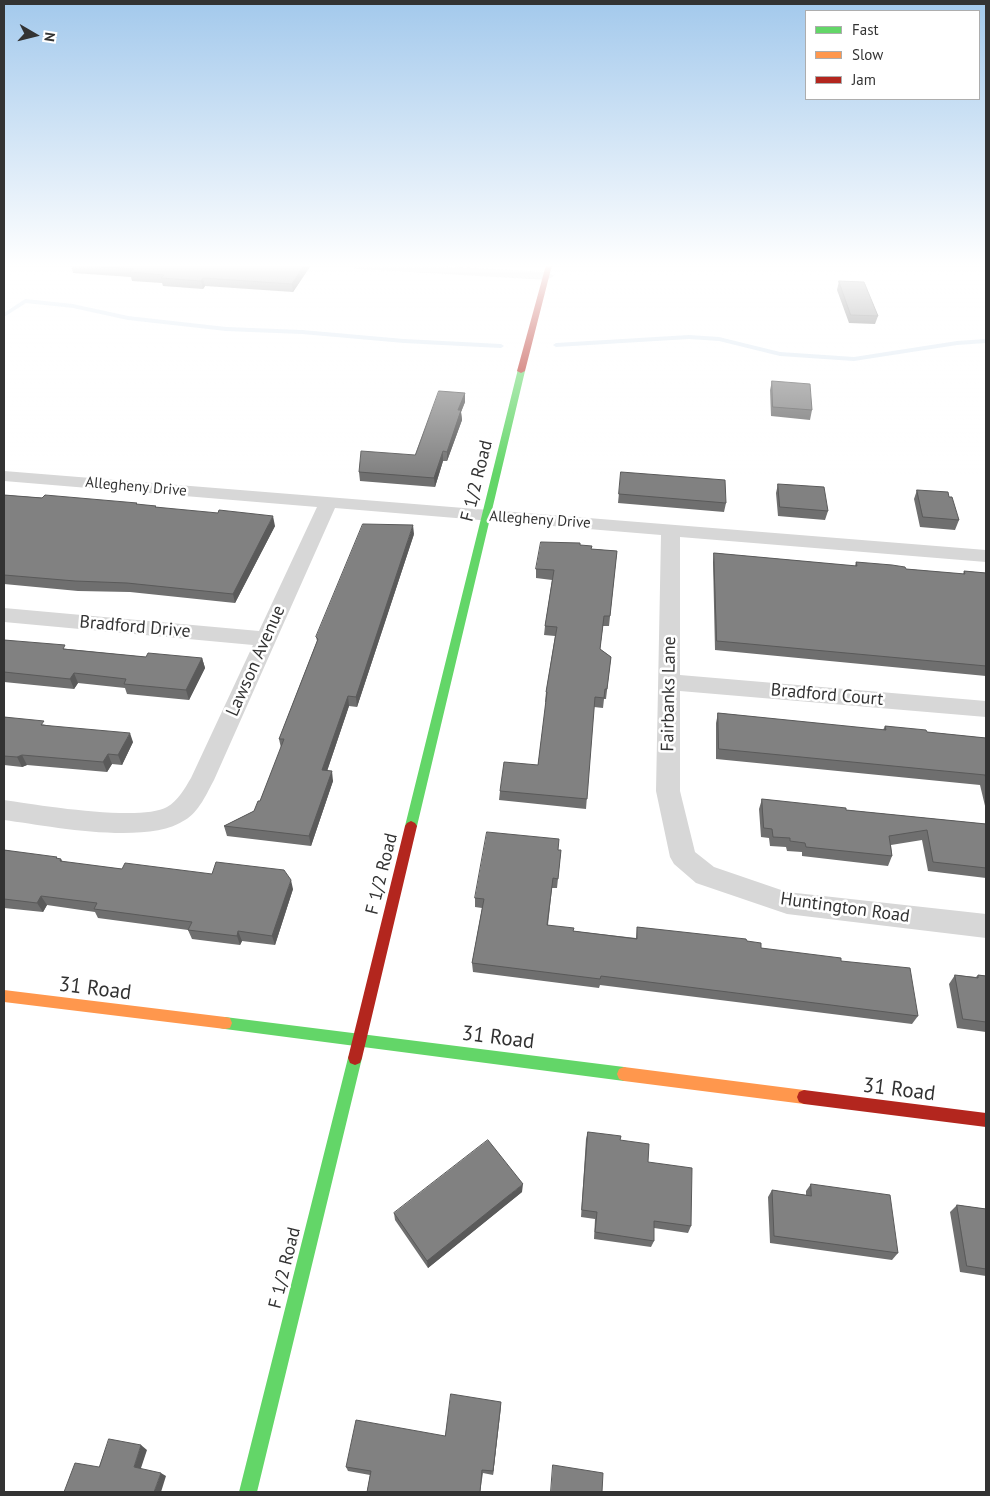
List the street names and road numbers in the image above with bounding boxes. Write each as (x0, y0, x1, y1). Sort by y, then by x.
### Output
street label: F 1/2 Road (456, 438, 498, 524)
street label: Allegheny Drive (85, 474, 187, 500)
street label: Allegheny Drive (489, 507, 591, 533)
street label: Lawson Avenue (222, 602, 290, 720)
street label: Bradford Drive (79, 611, 191, 643)
street label: Fairbanks Lane (657, 636, 681, 752)
street label: Bradford Court (770, 679, 884, 711)
street label: F 1/2 Road (361, 831, 403, 917)
street label: Huntington Road (779, 888, 911, 928)
street label: 31 Road (57, 972, 133, 1006)
street label: 31 Road (460, 1021, 536, 1055)
street label: 31 Road (861, 1073, 937, 1107)
street label: F 1/2 Road (264, 1225, 306, 1311)

